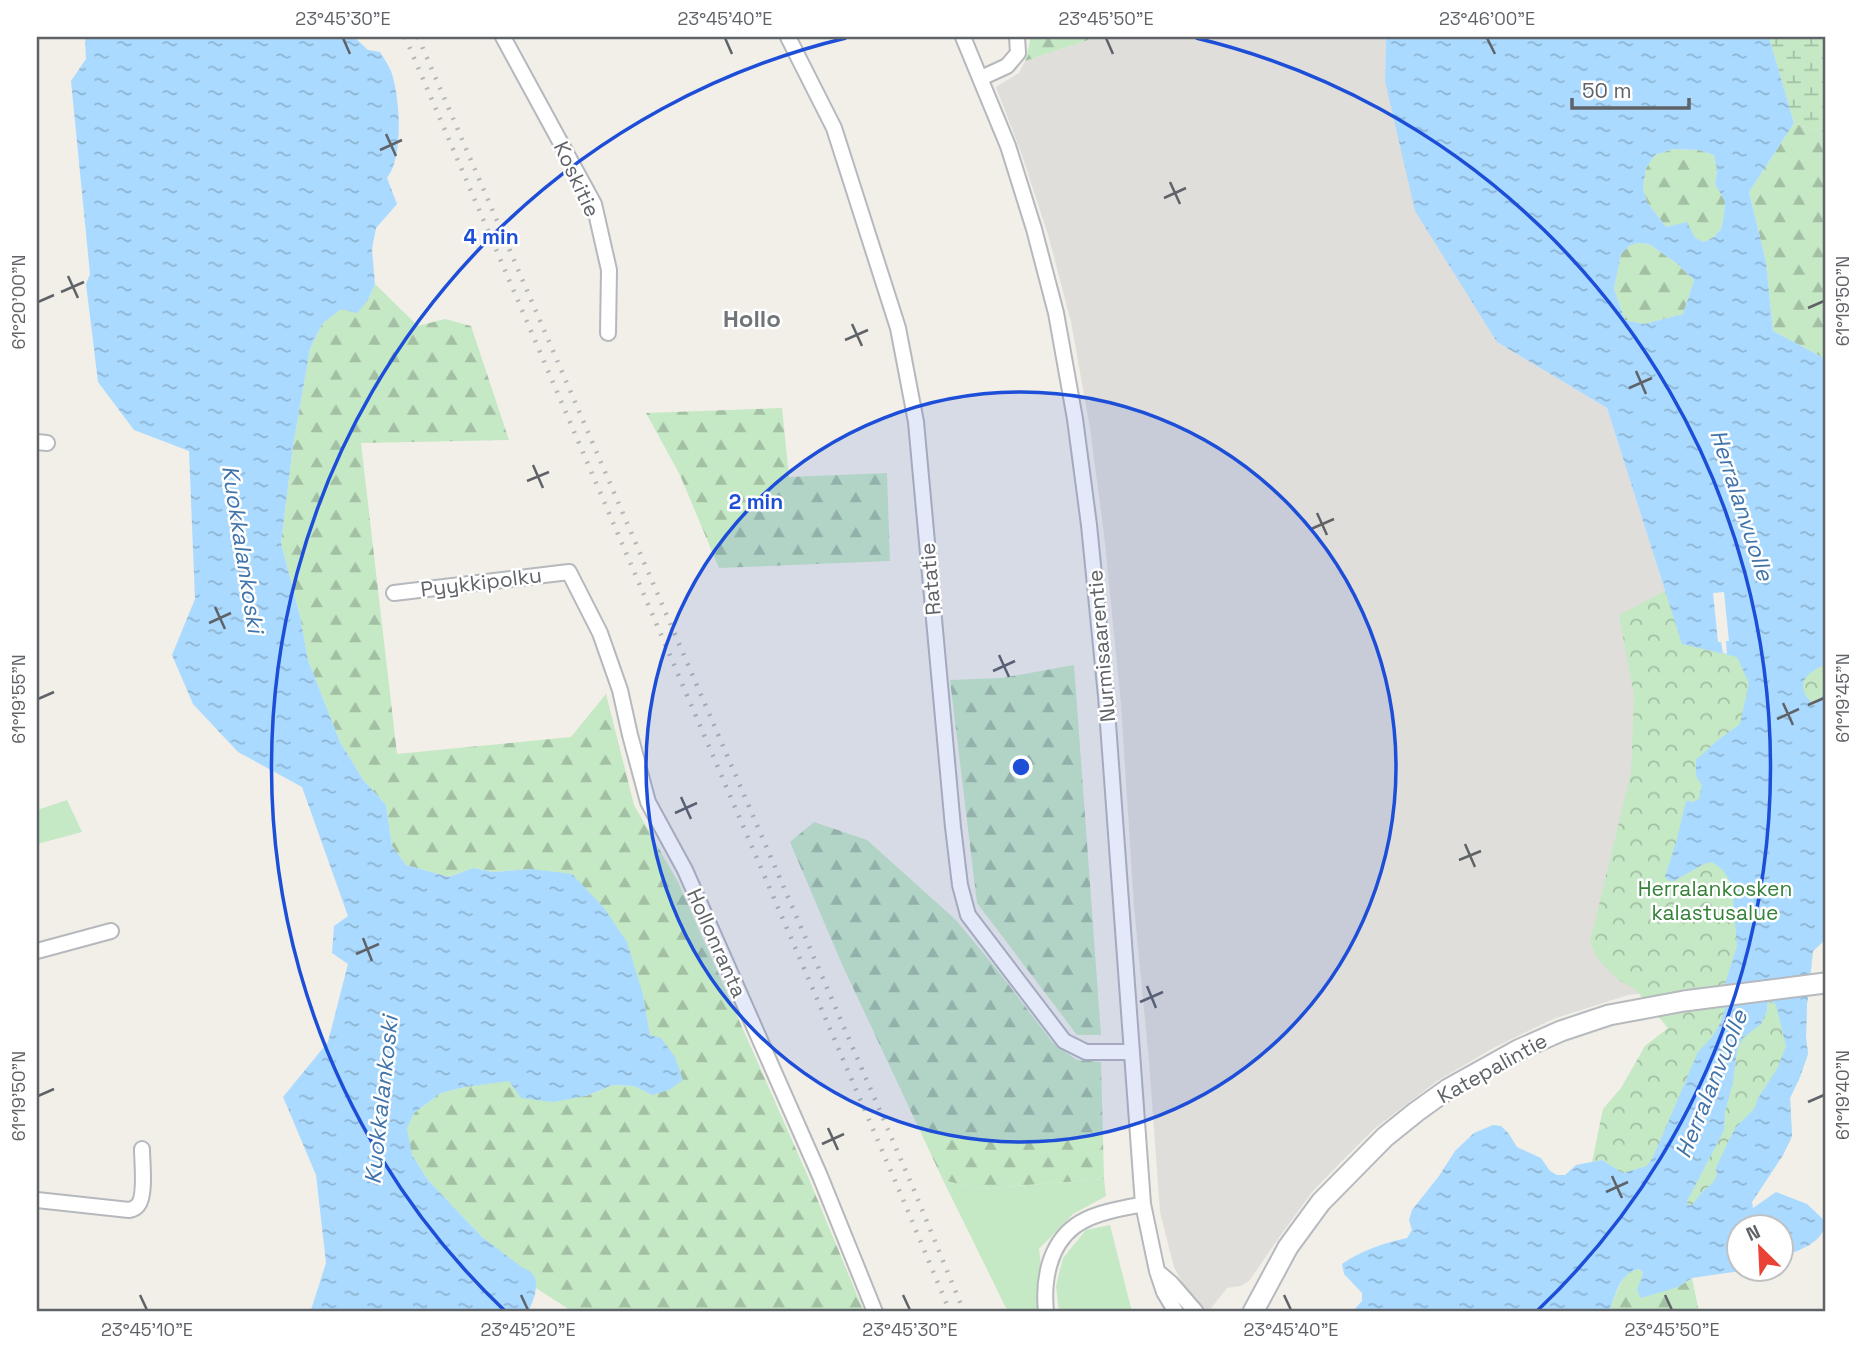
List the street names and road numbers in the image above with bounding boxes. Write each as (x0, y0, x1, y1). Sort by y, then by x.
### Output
street label: Koskitie (548, 137, 606, 221)
street label: Ratatie (913, 542, 947, 616)
street label: Pyykkipolku (419, 561, 543, 603)
street label: Nurmisaarentie (1081, 569, 1121, 723)
street label: Hollonranta (681, 884, 753, 1002)
street label: Katepalintie (1432, 1027, 1552, 1109)

